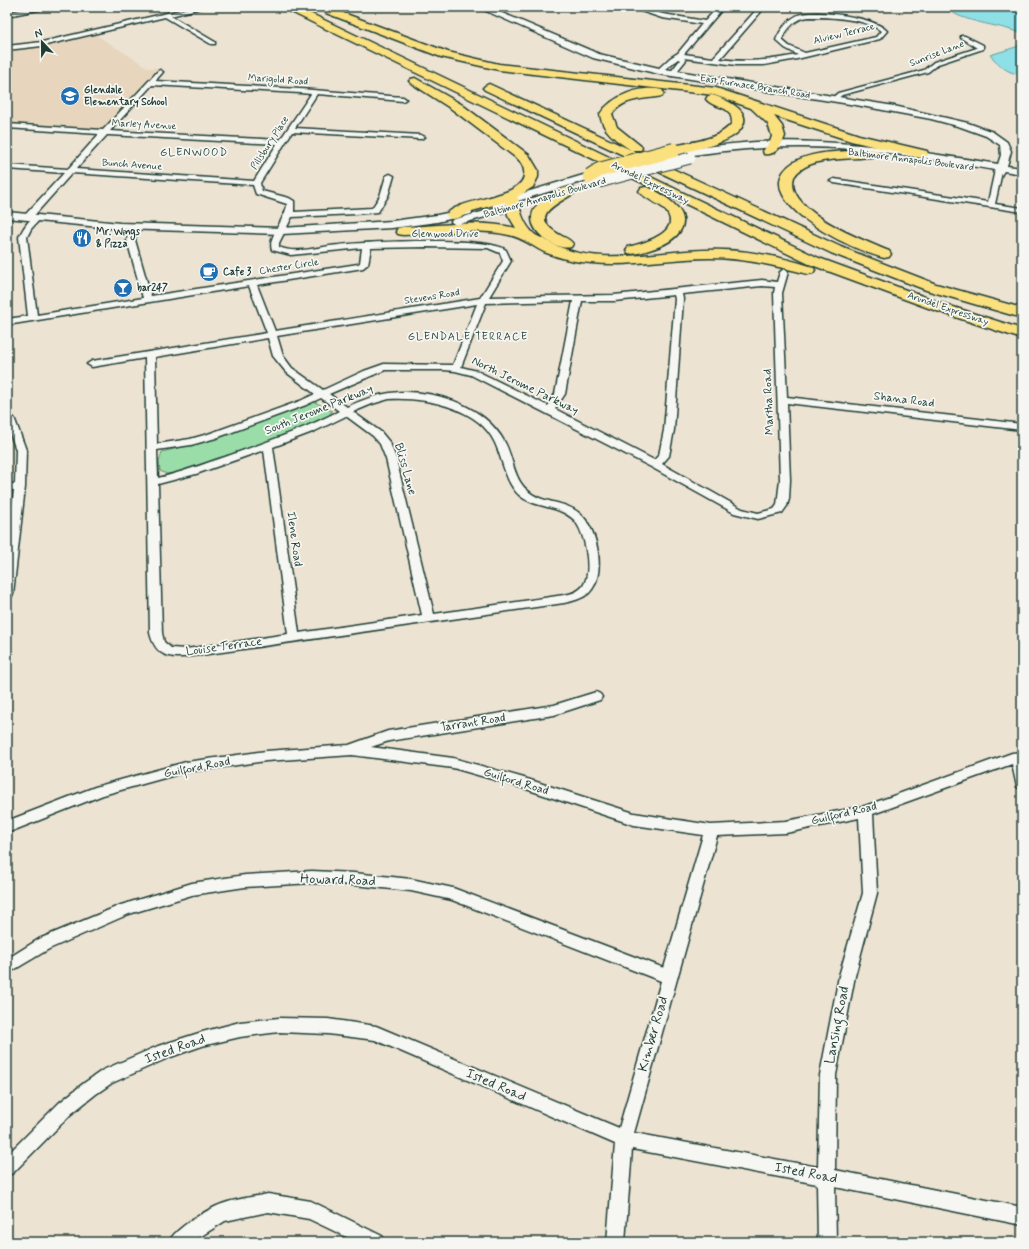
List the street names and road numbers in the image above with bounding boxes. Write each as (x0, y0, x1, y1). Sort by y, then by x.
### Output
street label: Alview Terrace (812, 19, 876, 48)
street label: Sunrise Lane (908, 37, 967, 70)
street label: Marigold Road (247, 71, 309, 90)
street label: East Furnace Branch Road (699, 72, 811, 102)
street label: Pillsbury Place (248, 113, 292, 172)
street label: Marley Avenue (111, 117, 177, 133)
street label: Baltimore Annapolis Boulevard (847, 146, 975, 174)
street label: Bunch Avenue (101, 156, 163, 174)
street label: Arundel Expressway (609, 159, 691, 207)
street label: Baltimore Annapolis Boulevard (482, 174, 608, 222)
street label: Glenwood Drive (412, 228, 479, 241)
street label: Chester Circle (258, 256, 320, 278)
street label: Stevens Road (403, 286, 461, 308)
street label: Arundel Expressway (906, 289, 990, 329)
street label: North Jerome Parkway (469, 353, 581, 419)
street label: Martha Road (760, 369, 778, 435)
street label: South Jerome Parkway (262, 381, 376, 439)
street label: Shana Road (873, 388, 935, 412)
street label: Bliss Lane (390, 441, 420, 497)
street label: Ilene Road (282, 510, 306, 568)
street label: Louise Terrace (185, 634, 263, 660)
street label: Tarrant Road (439, 710, 507, 736)
street label: Guilford Road (163, 754, 232, 783)
street label: Guilford Road (481, 765, 550, 800)
street label: Guilford Road (809, 799, 879, 830)
street label: Howard Road (300, 870, 376, 890)
street label: Lansing Road (821, 985, 855, 1066)
street label: Kimber Road (634, 994, 672, 1074)
street label: Isted Road (142, 1030, 208, 1068)
street label: Isted Road (463, 1064, 529, 1106)
street label: Isted Road (773, 1158, 839, 1188)

